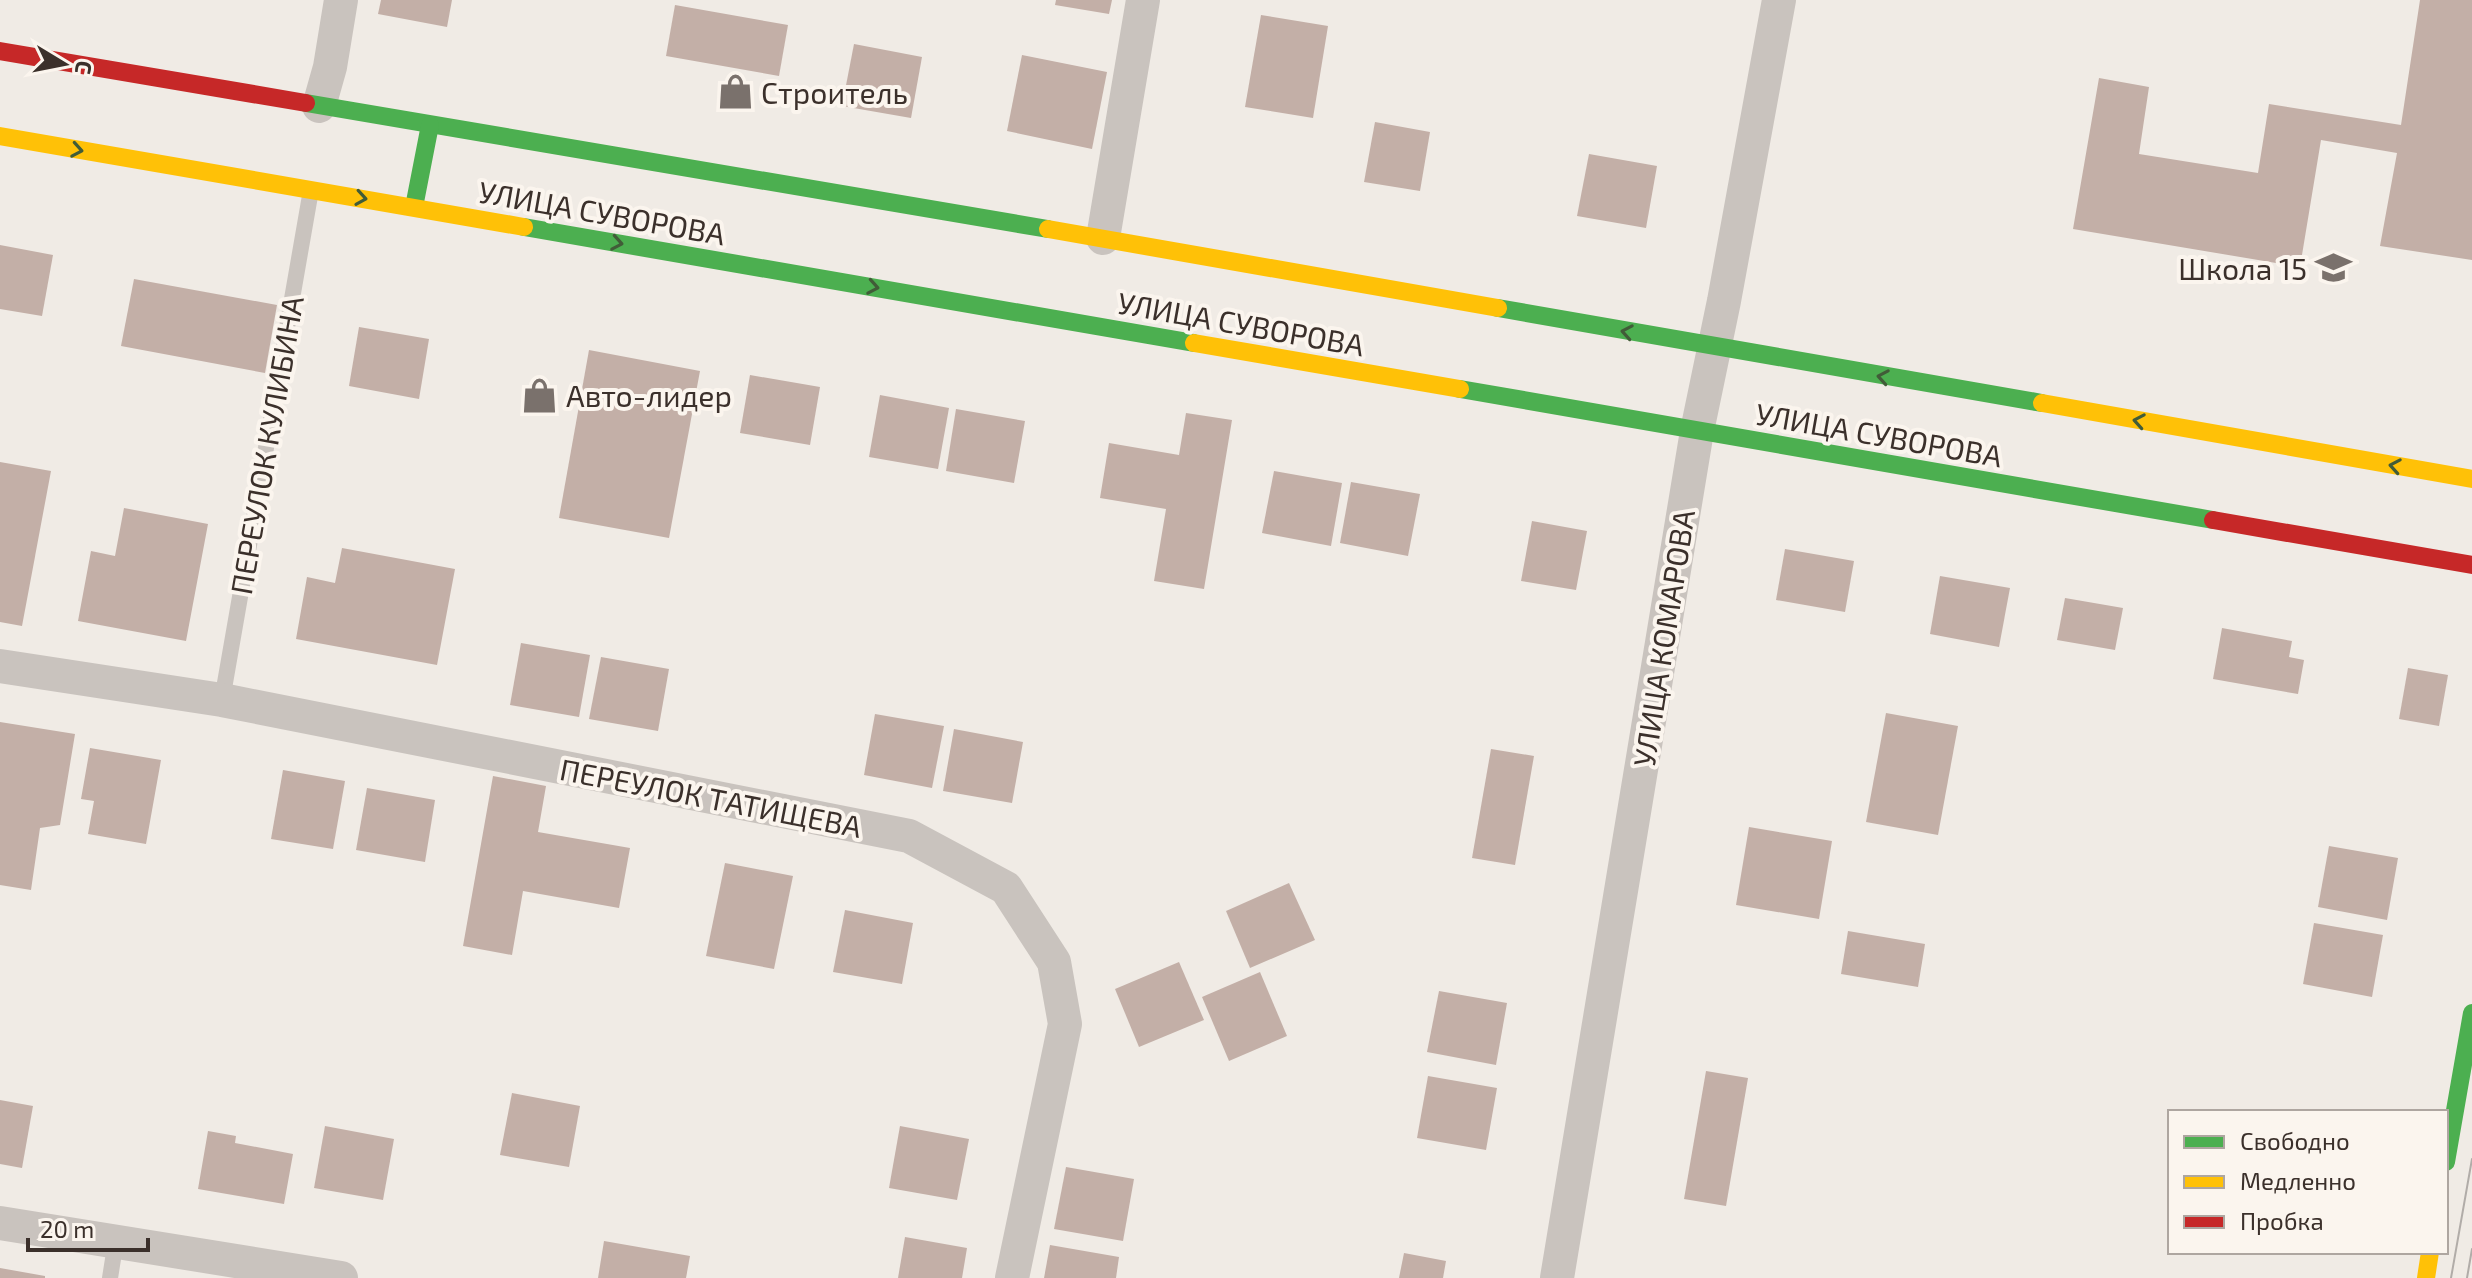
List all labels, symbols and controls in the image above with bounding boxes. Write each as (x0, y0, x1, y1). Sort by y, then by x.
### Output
north arrow (24, 24, 104, 104)
text: С (71, 59, 99, 76)
shop icon: Строитель (716, 73, 754, 111)
place label: Строитель (761, 74, 908, 110)
one-way arrow (70, 140, 84, 157)
street label: УЛИЦА СУВОРОВА (476, 173, 728, 251)
one-way arrow (354, 189, 367, 206)
one-way arrow (610, 233, 624, 250)
school or university icon: Школа 15 (2314, 249, 2352, 287)
place label: Школа 15 (2178, 250, 2307, 286)
one-way arrow (866, 278, 880, 295)
street label: УЛИЦА СУВОРОВА (1115, 284, 1367, 362)
street label: ПЕРЕУЛОК КУЛИБИНА (222, 293, 310, 597)
one-way arrow (1620, 324, 1633, 341)
one-way arrow (1876, 369, 1890, 386)
shop icon: Авто-лидер (521, 376, 559, 414)
place label: Авто-лидер (566, 377, 732, 413)
street label: УЛИЦА СУВОРОВА (1753, 395, 2005, 473)
one-way arrow (2132, 413, 2146, 430)
one-way arrow (2388, 458, 2402, 475)
street label: УЛИЦА КОМАРОВА (1625, 507, 1701, 769)
street label: ПЕРЕУЛОК ТАТИЩЕВА (557, 750, 865, 844)
legend (2168, 1110, 2448, 1254)
text: Свободно (2240, 1126, 2350, 1155)
text: Медленно (2240, 1166, 2356, 1195)
scale bar (28, 1202, 148, 1252)
text: Пробка (2240, 1206, 2324, 1235)
text: 20 m (40, 1214, 94, 1243)

